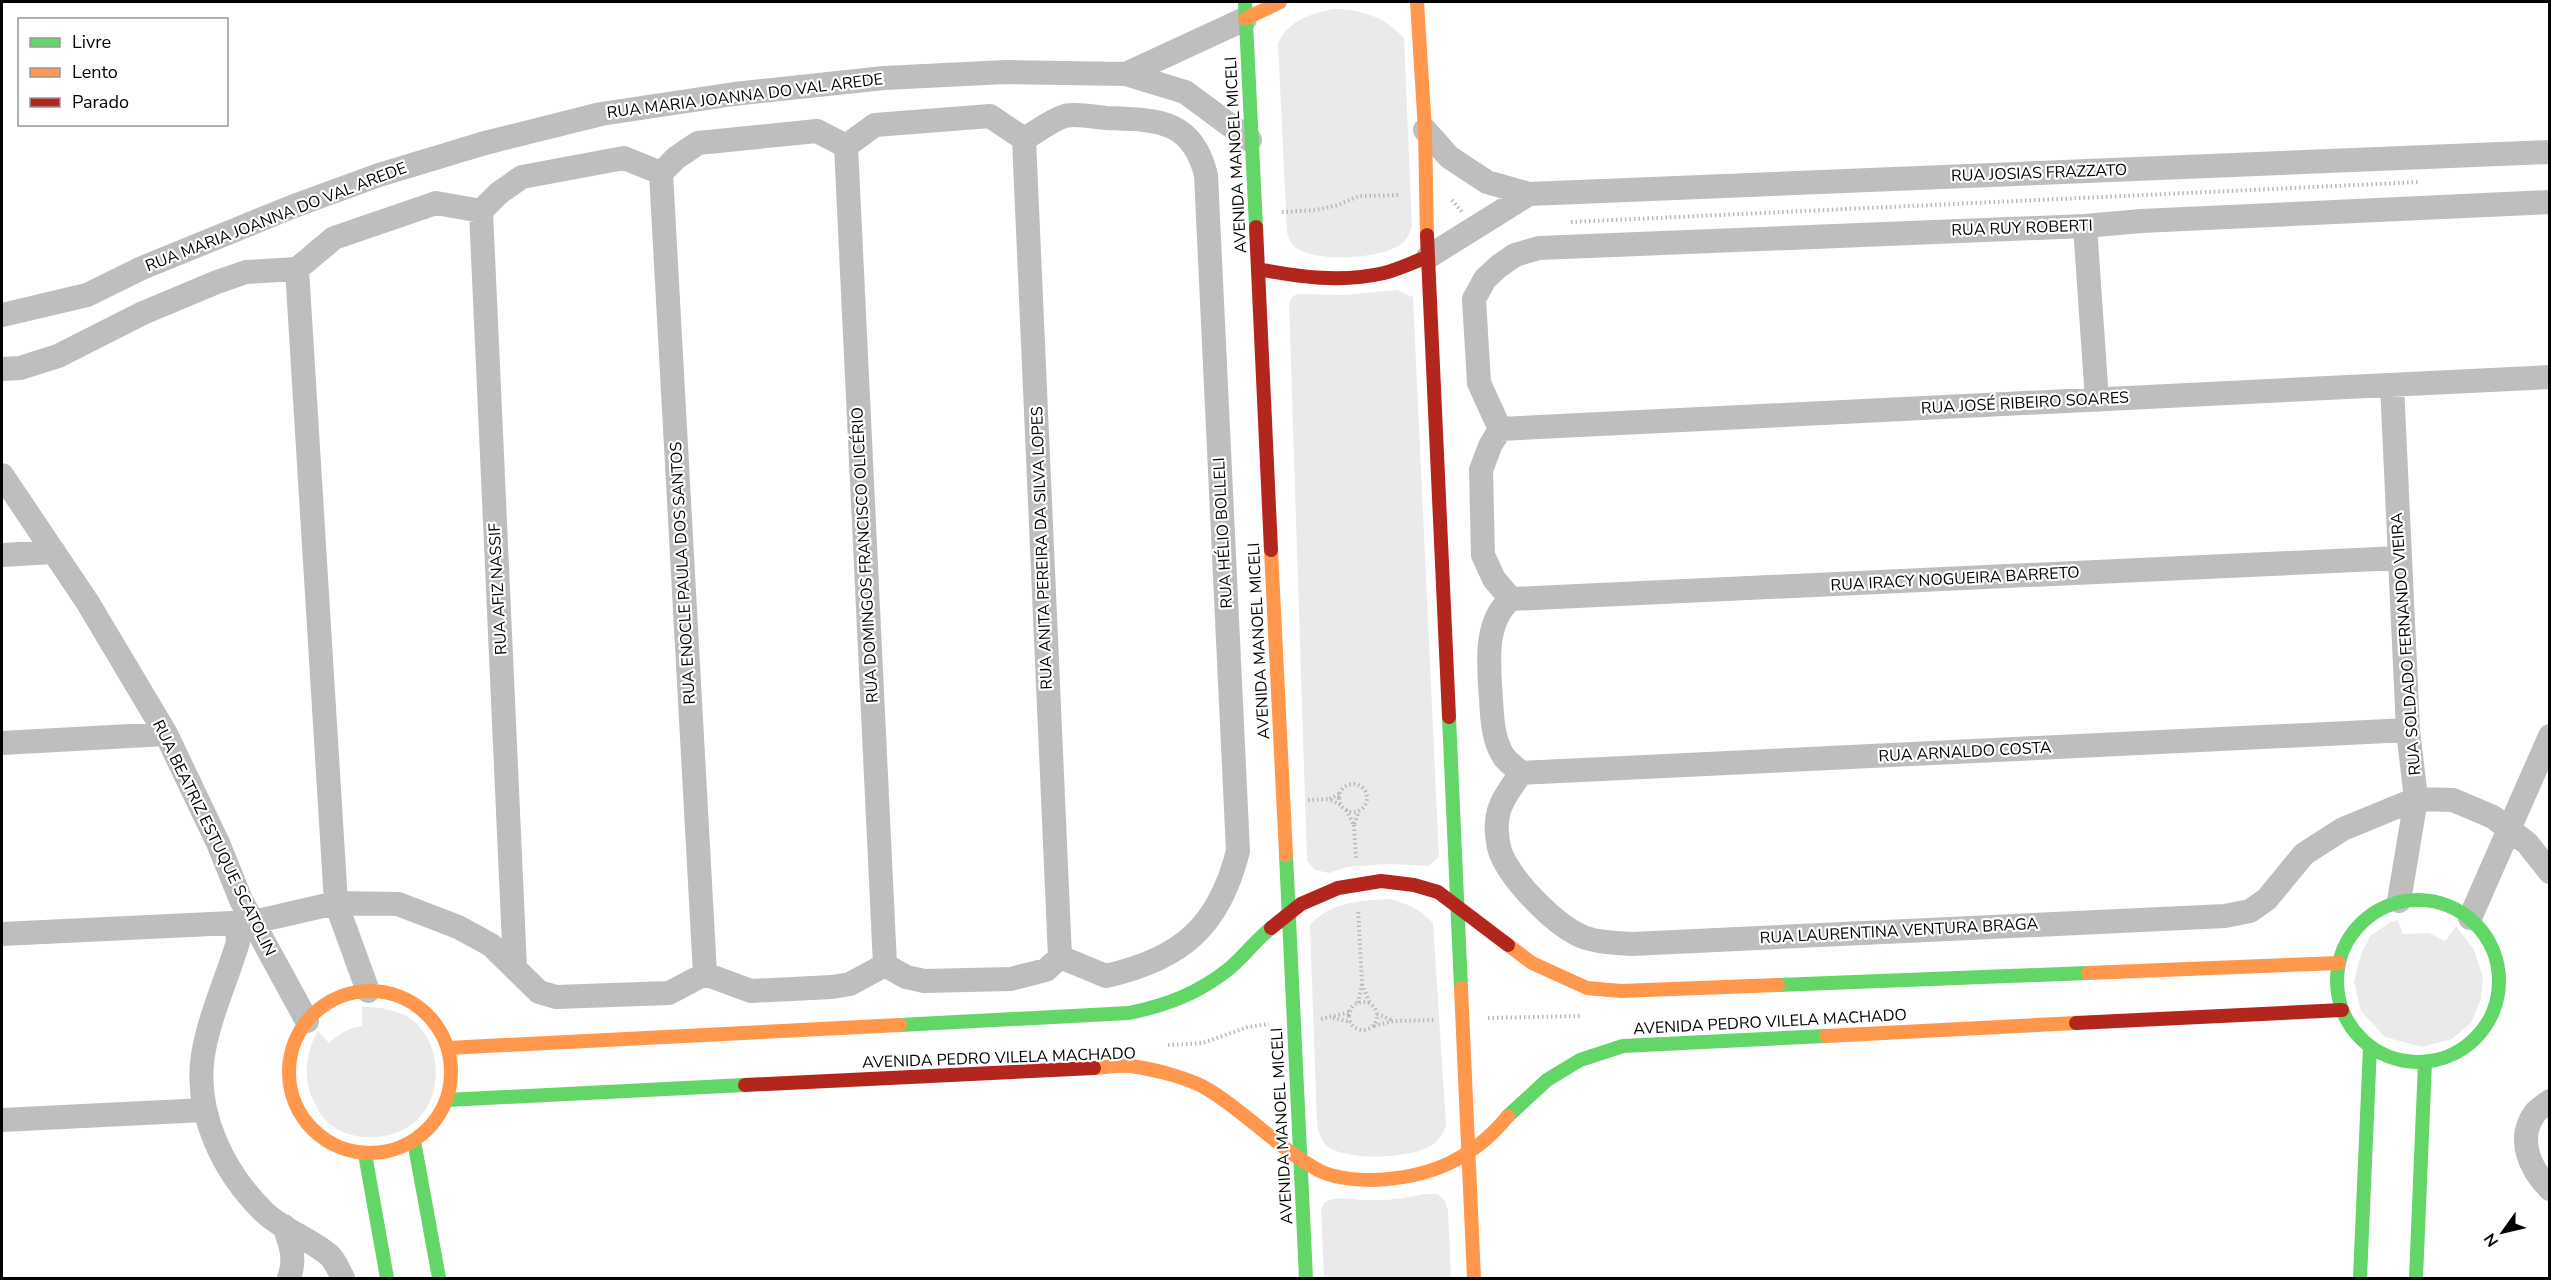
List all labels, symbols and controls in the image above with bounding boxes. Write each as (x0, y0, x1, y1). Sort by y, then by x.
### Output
legend (18, 18, 228, 126)
text: Livre (72, 30, 111, 54)
street label: AVENIDA MANOEL MICELI (1220, 56, 1252, 254)
text: Lento (72, 60, 118, 84)
street label: RUA MARIA JOANNA DO VAL AREDE (606, 68, 884, 124)
text: Parado (72, 90, 129, 114)
street label: RUA MARIA JOANNA DO VAL AREDE (142, 157, 410, 277)
street label: RUA JOSIAS FRAZZATO (1951, 159, 2127, 187)
street label: RUA RUY ROBERTI (1951, 215, 2093, 241)
street label: RUA JOSÉ RIBEIRO SOARES (1921, 387, 2130, 419)
street label: RUA ANITA PEREIRA DA SILVA LOPES (1026, 406, 1058, 690)
street label: RUA DOMINGOS FRANCISCO OLICÉRIO (846, 407, 884, 703)
street label: RUA ENOCLE PAULA DOS SANTOS (665, 441, 701, 705)
street label: RUA HÉLIO BOLLELI (1208, 457, 1238, 609)
street label: RUA SOLDADO FERNANDO VIEIRA (2386, 511, 2426, 776)
street label: RUA AFIZ NASSIF (484, 522, 512, 656)
street label: AVENIDA MANOEL MICELI (1243, 542, 1275, 740)
street label: RUA IRACY NOGUEIRA BARRETO (1830, 561, 2080, 597)
street label: RUA BEATRIZ ESTUQUE SCATOLIN (147, 716, 281, 960)
street label: RUA ARNALDO COSTA (1878, 736, 2052, 768)
street label: RUA LAURENTINA VENTURA BRAGA (1759, 913, 2039, 949)
street label: AVENIDA PEDRO VILELA MACHADO (1633, 1004, 1907, 1040)
street label: AVENIDA MANOEL MICELI (1266, 1027, 1298, 1225)
street label: AVENIDA PEDRO VILELA MACHADO (862, 1042, 1136, 1074)
north arrow (2473, 1202, 2533, 1262)
text: N (2479, 1229, 2504, 1251)

